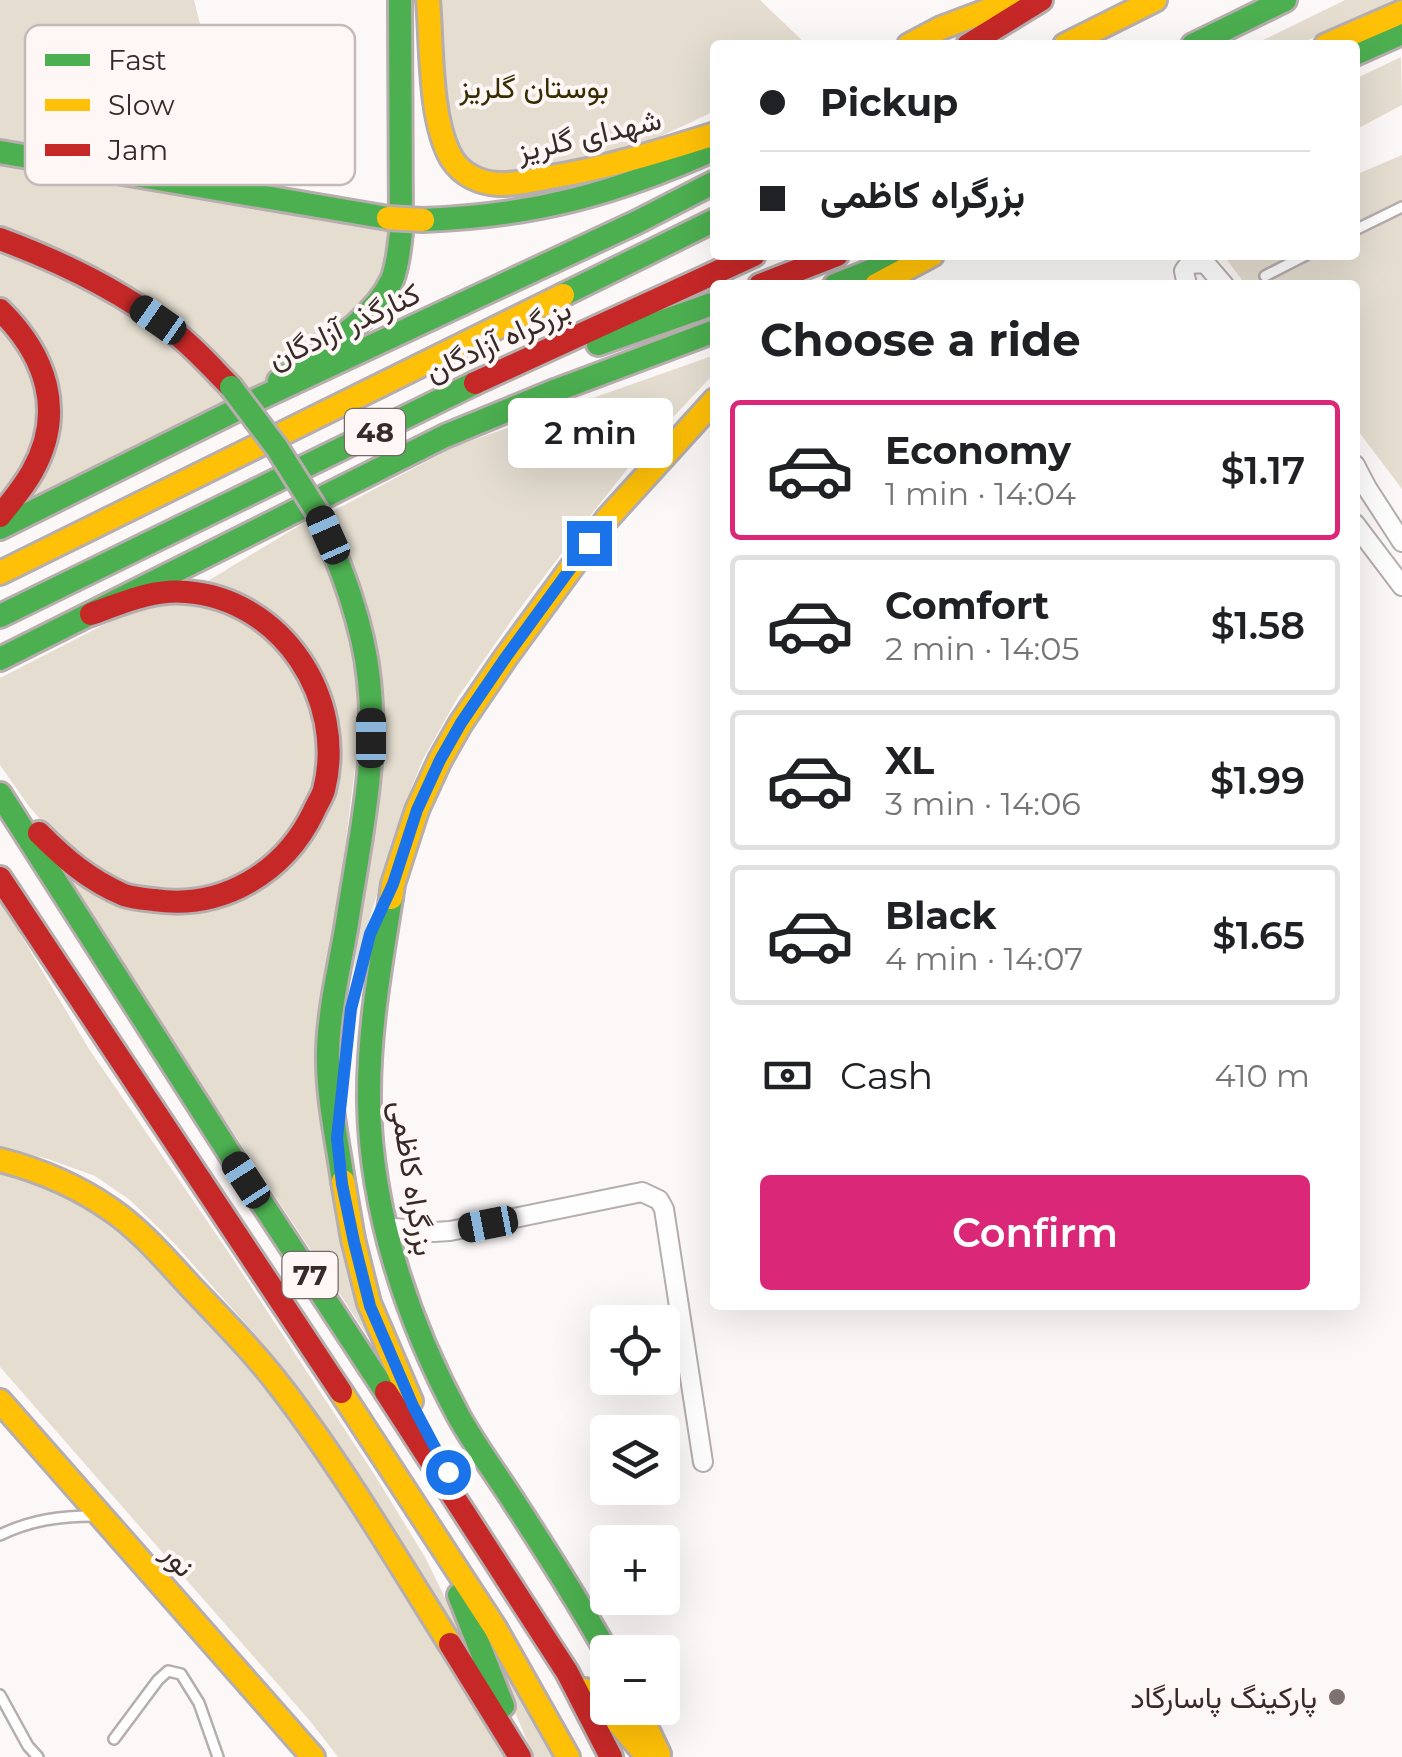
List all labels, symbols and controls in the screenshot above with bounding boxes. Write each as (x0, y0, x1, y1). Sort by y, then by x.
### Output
legend (25, 25, 355, 185)
text: Fast (108, 43, 167, 77)
park label: بوستان گلریز (458, 69, 609, 106)
text: Pickup (820, 79, 958, 126)
text: Slow (108, 88, 175, 122)
street label: شهدای گلریز (512, 100, 665, 170)
text: Jam (107, 133, 168, 167)
text: بزرگراه کاظمی (820, 171, 1025, 218)
street label: کنارگذر آزادگان (262, 275, 426, 377)
street label: بزرگراه آزادگان (419, 290, 577, 390)
car (125, 291, 191, 349)
text: Choose a ride (760, 312, 1081, 367)
callout: 2 min (506, 398, 672, 468)
road number: 48 (345, 409, 405, 455)
text: 2 min (544, 413, 637, 452)
icon: car (765, 425, 855, 515)
text: Economy (885, 427, 1071, 474)
text: $1.17 (1221, 447, 1305, 494)
text: 1 min · 14:04 (885, 474, 1076, 513)
car (302, 501, 354, 569)
route end (567, 521, 612, 566)
icon: car (765, 580, 855, 670)
text: Comfort (885, 582, 1049, 629)
text: $1.58 (1211, 602, 1305, 649)
text: 2 min · 14:05 (885, 629, 1080, 668)
car (356, 708, 386, 768)
icon: car (765, 735, 855, 825)
text: XL (885, 737, 934, 784)
text: $1.99 (1210, 757, 1305, 804)
text: 3 min · 14:06 (885, 784, 1081, 823)
icon: car (765, 890, 855, 980)
text: Black (885, 892, 996, 939)
text: $1.65 (1212, 912, 1305, 959)
text: 4 min · 14:07 (885, 939, 1083, 978)
icon: cash (760, 1048, 815, 1103)
text: Cash (840, 1052, 933, 1099)
text: 410 m (1215, 1056, 1310, 1095)
street label: بزرگراه کاظمی (382, 1098, 444, 1258)
car (217, 1147, 275, 1213)
button: Confirm (760, 1175, 1310, 1290)
car (456, 1204, 520, 1244)
road number: 77 (282, 1252, 338, 1298)
map controls (590, 1305, 680, 1725)
button: locate (590, 1305, 680, 1395)
button: layers (590, 1415, 680, 1505)
route start (426, 1450, 471, 1495)
button: + (590, 1525, 680, 1615)
street label: نور (154, 1535, 204, 1584)
button: − (590, 1635, 680, 1725)
place label: پارکینگ پاسارگاد (1130, 1679, 1317, 1718)
marker: پارکینگ پاسارگاد (1326, 1686, 1348, 1708)

